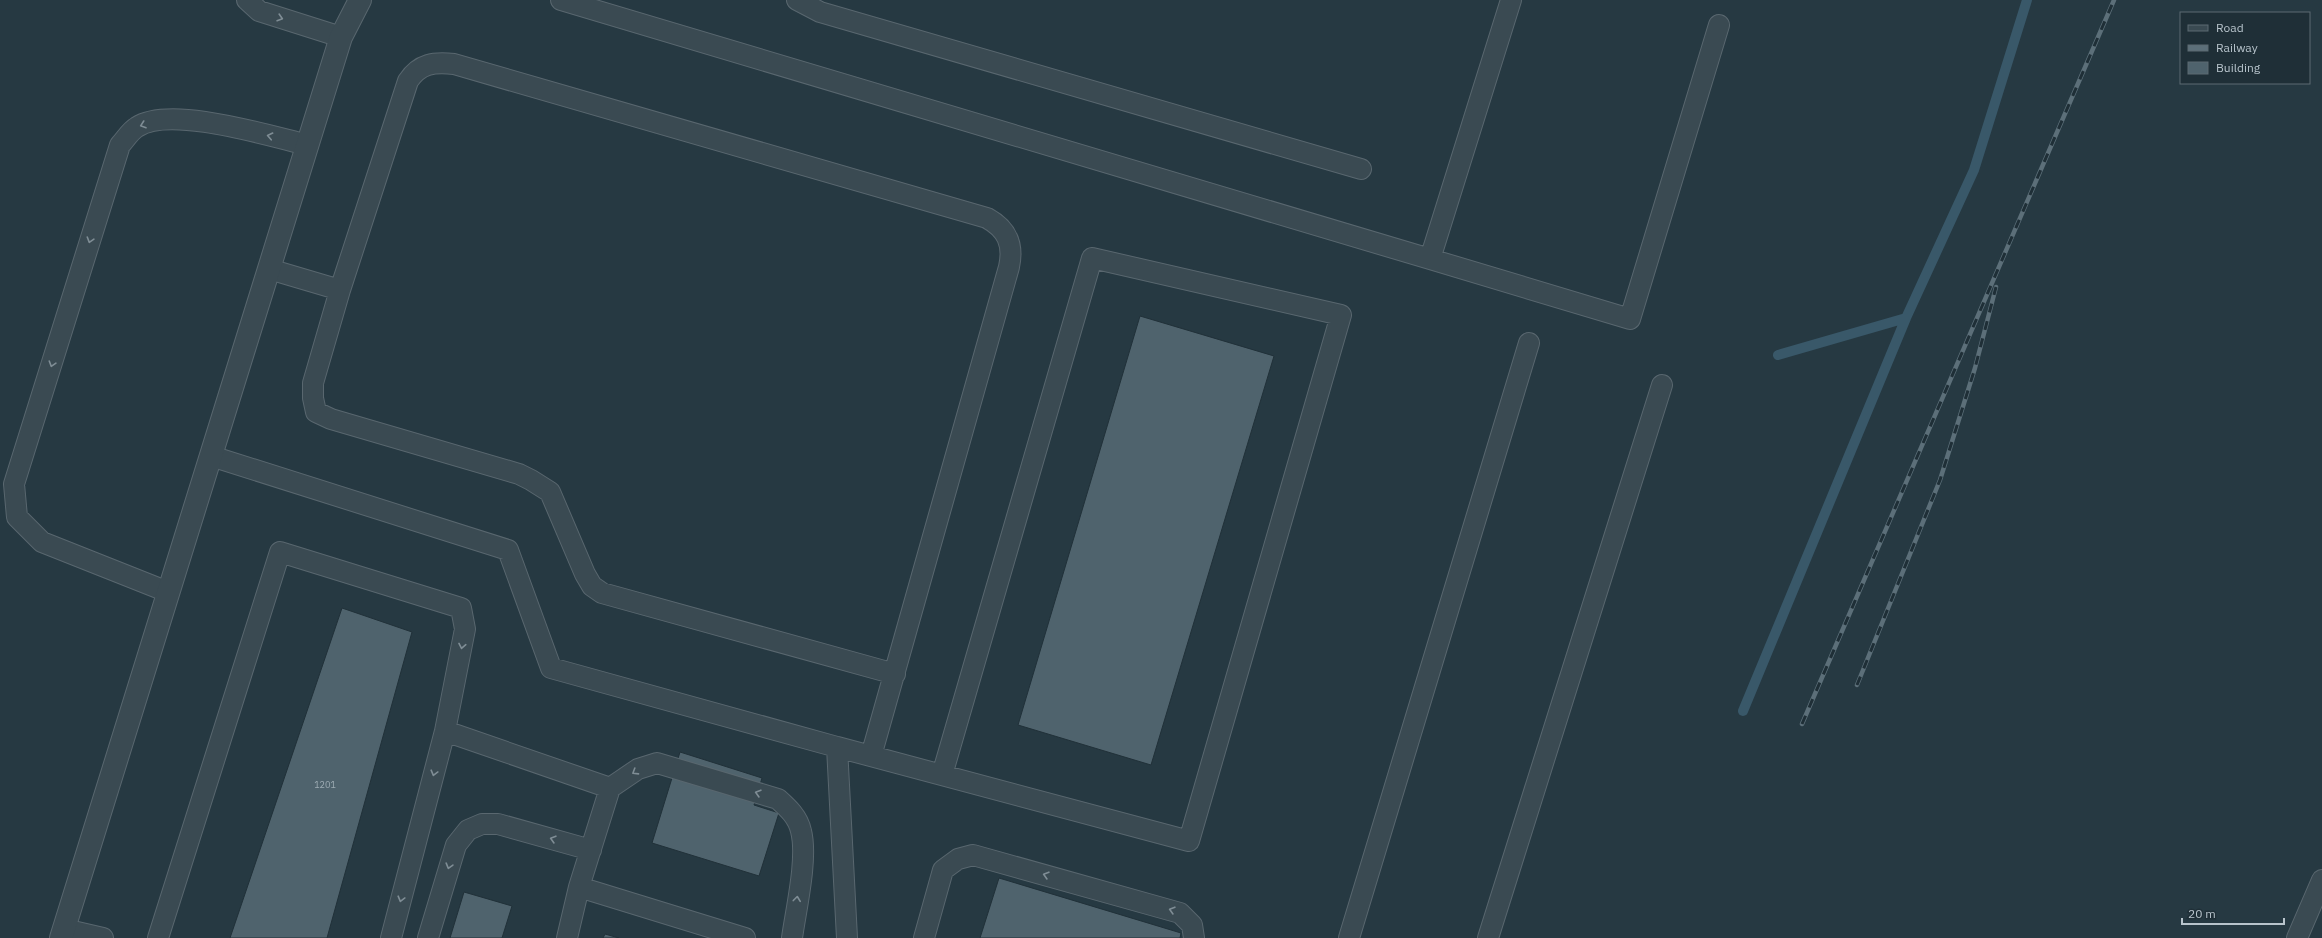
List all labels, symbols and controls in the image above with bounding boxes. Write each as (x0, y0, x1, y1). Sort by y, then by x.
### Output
legend (2180, 12, 2310, 84)
one-way arrow (277, 13, 284, 22)
text: Road (2216, 20, 2244, 35)
text: Railway (2216, 40, 2258, 55)
text: Building (2216, 60, 2261, 75)
one-way arrow (139, 120, 146, 129)
one-way arrow (267, 133, 273, 141)
one-way arrow (87, 236, 95, 243)
one-way arrow (48, 360, 57, 367)
one-way arrow (458, 643, 466, 650)
one-way arrow (632, 767, 639, 774)
one-way arrow (430, 770, 438, 777)
house number: 1201 (314, 779, 336, 790)
one-way arrow (755, 789, 762, 798)
one-way arrow (550, 835, 557, 844)
one-way arrow (445, 862, 454, 869)
one-way arrow (1043, 872, 1050, 880)
one-way arrow (397, 896, 405, 902)
one-way arrow (792, 896, 801, 902)
scale bar (2182, 900, 2284, 926)
text: 20 m (2188, 906, 2216, 921)
one-way arrow (1168, 907, 1175, 915)

